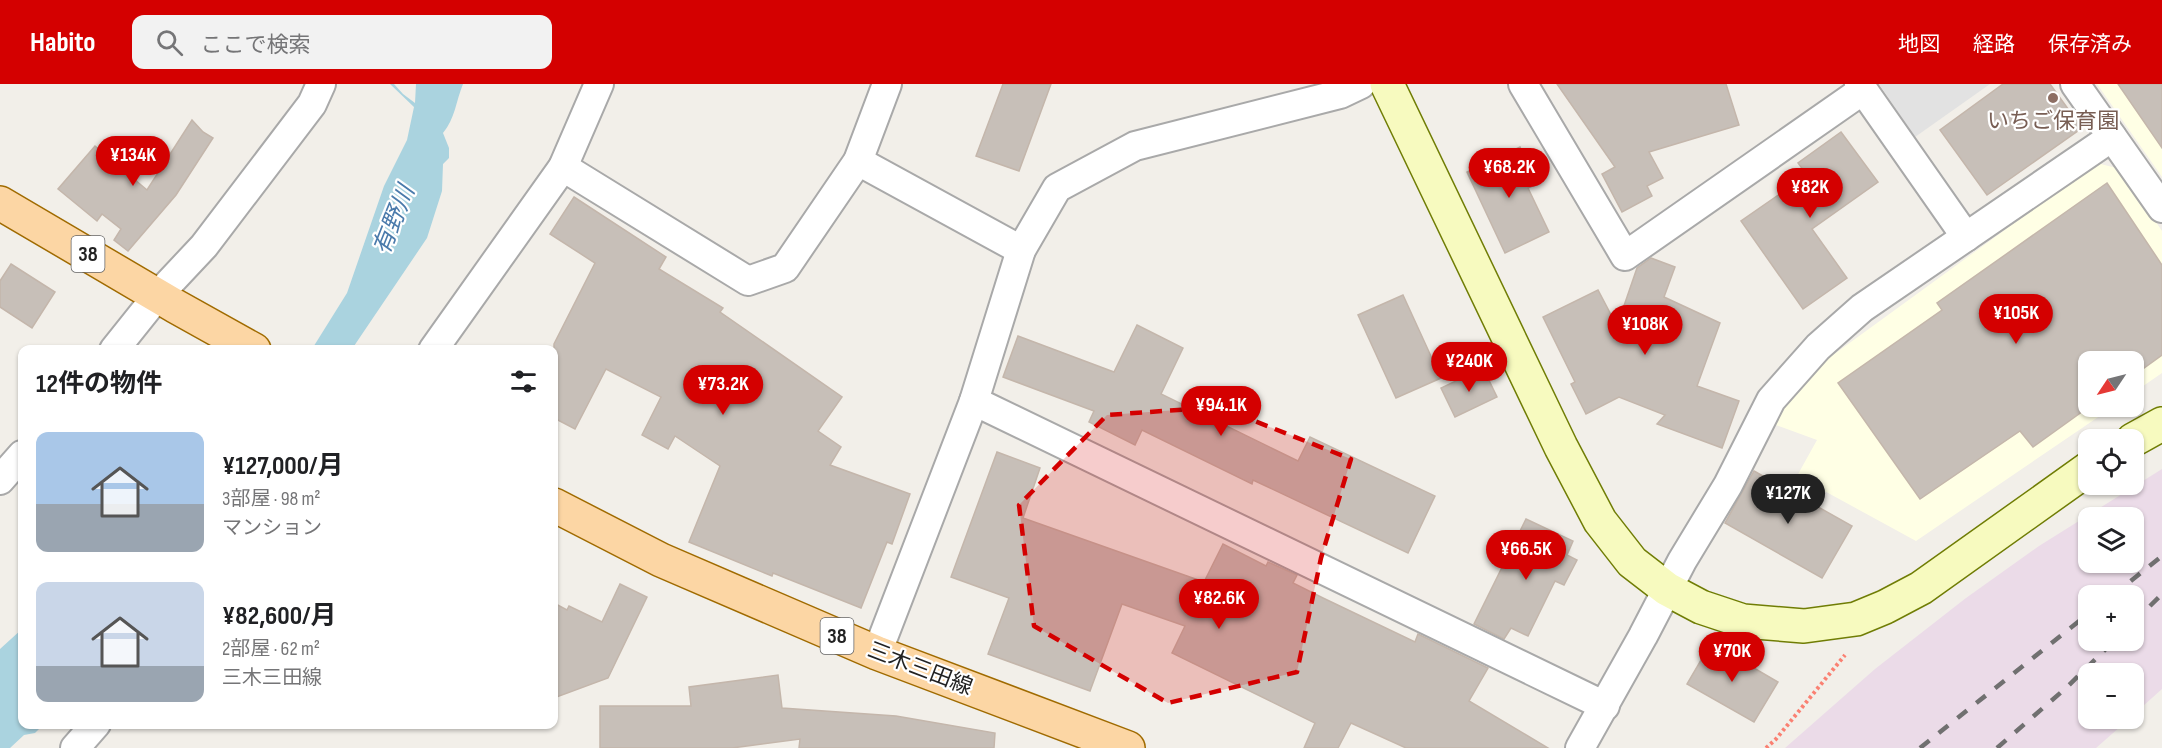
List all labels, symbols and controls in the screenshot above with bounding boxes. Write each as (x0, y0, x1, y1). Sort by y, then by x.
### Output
search box (132, 15, 552, 69)
text: Habito (30, 26, 96, 59)
icon: search (153, 26, 186, 59)
text: ここで検索 (201, 32, 311, 59)
text: 地図 (1898, 32, 1940, 57)
text: 経路 (1973, 32, 2015, 57)
text: 保存済み (2048, 32, 2132, 57)
marker: いちご保育園 (2046, 91, 2060, 105)
place label: いちご保育園 (1987, 108, 2119, 135)
pin: ¥134K (91, 136, 175, 187)
text: ¥134K (110, 143, 156, 167)
pin: ¥68.2K (1460, 148, 1558, 199)
text: ¥68.2K (1483, 155, 1535, 179)
pin: ¥82K (1774, 168, 1846, 219)
text: ¥82K (1791, 175, 1829, 199)
water label: 有野川 (367, 178, 422, 259)
road number: 38 (72, 236, 104, 272)
pin: ¥105K (1974, 294, 2058, 345)
text: ¥105K (1993, 301, 2039, 325)
pin: ¥108K (1603, 305, 1687, 356)
text: ¥108K (1622, 312, 1668, 336)
pin: ¥240K (1427, 342, 1511, 393)
text: ¥240K (1445, 349, 1493, 373)
north arrow (2078, 351, 2144, 417)
map controls (2078, 351, 2144, 729)
icon: filters (507, 365, 540, 398)
pin: ¥73.2K (674, 365, 772, 416)
text: 12件の物件 (36, 369, 162, 400)
text: ¥73.2K (697, 372, 749, 396)
pin: ¥94.1K (1172, 386, 1270, 437)
text: ¥94.1K (1195, 393, 1247, 417)
button: locate (2078, 429, 2144, 495)
text: ¥127,000/月 (222, 451, 344, 482)
icon: home (84, 456, 156, 528)
pin: ¥127K (1746, 474, 1830, 525)
text: ¥127K (1765, 481, 1811, 505)
text: 3部屋 · 98 m² (222, 487, 321, 511)
button: layers (2078, 507, 2144, 573)
text: マンション (222, 516, 322, 540)
pin: ¥66.5K (1477, 530, 1575, 581)
text: ¥66.5K (1500, 537, 1552, 561)
pin: ¥82.6K (1170, 579, 1268, 630)
button: + (2078, 585, 2144, 651)
text: ¥82.6K (1193, 586, 1245, 610)
text: ¥82,600/月 (222, 601, 337, 632)
icon: home (84, 606, 156, 678)
road number: 38 (820, 618, 854, 654)
pin: ¥70K (1696, 632, 1768, 683)
text: 2部屋 · 62 m² (222, 637, 320, 661)
street label: 三木三田線 (864, 637, 976, 701)
text: ¥70K (1713, 639, 1751, 663)
button: − (2078, 663, 2144, 729)
text: 三木三田線 (222, 666, 322, 690)

